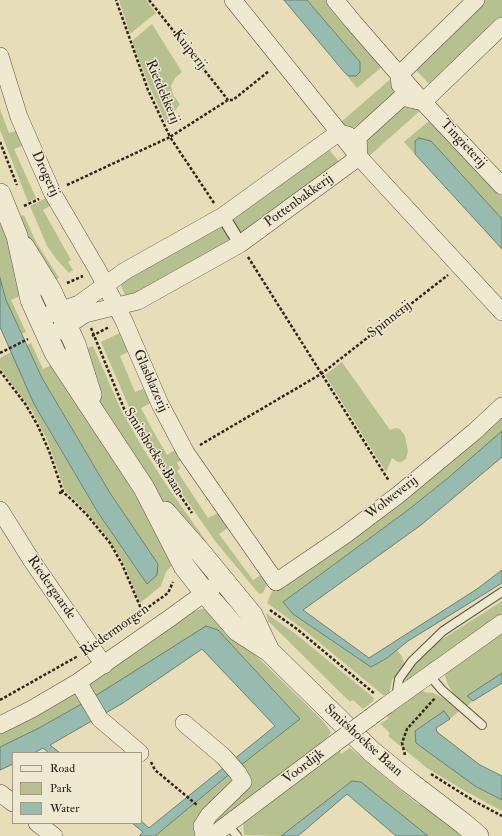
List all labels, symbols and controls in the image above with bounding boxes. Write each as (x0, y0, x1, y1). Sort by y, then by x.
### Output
street label: Kuiperij (168, 27, 210, 73)
street label: Rietdekkerij (141, 57, 183, 127)
street label: Tingieterij (436, 116, 490, 172)
street label: Drogerij (27, 149, 63, 199)
street label: Pottenbakkerij (262, 171, 336, 231)
street label: Spinnerij (365, 298, 415, 342)
street label: Glasblazerij (129, 347, 171, 415)
street label: Smitshoekse Baan (119, 405, 187, 499)
street label: Wolweverij (363, 472, 421, 524)
street label: Riedergaarde (23, 553, 79, 623)
street label: Riedermorgen (77, 601, 153, 661)
street label: Smitshoekse Baan (320, 701, 406, 781)
street label: Voordijk (280, 746, 328, 788)
legend (12, 752, 142, 824)
text: Road (50, 761, 75, 776)
text: Park (50, 781, 72, 796)
text: Water (50, 801, 79, 816)

